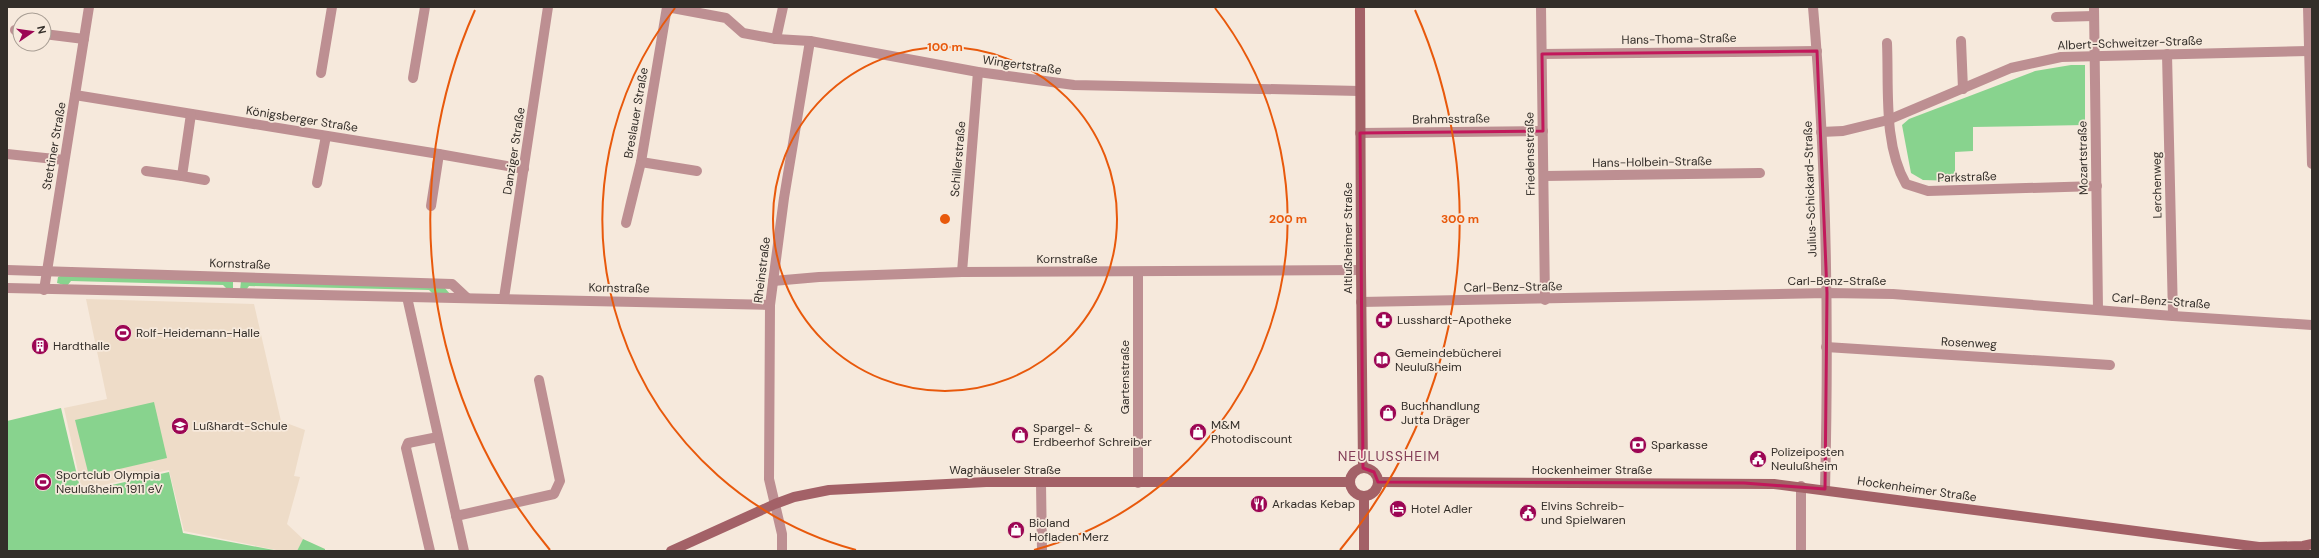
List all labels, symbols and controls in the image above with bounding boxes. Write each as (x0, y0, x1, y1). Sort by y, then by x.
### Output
north arrow (12, 12, 52, 52)
text: N (34, 24, 49, 35)
street label: Hans-Thoma-Straße (1621, 30, 1737, 48)
street label: Albert-Schweitzer-Straße (2057, 32, 2203, 54)
text: 100 m (927, 39, 963, 55)
street label: Wingertstraße (981, 52, 1063, 79)
street label: Breslauer Straße (620, 66, 652, 160)
street label: Stettiner Straße (38, 101, 70, 191)
street label: Königsberger Straße (245, 102, 359, 136)
street label: Danziger Straße (499, 106, 529, 196)
street label: Brahmsstraße (1412, 110, 1490, 128)
street label: Friedensstraße (1521, 112, 1539, 196)
street label: Schillerstraße (947, 120, 969, 198)
street label: Julius-Schickard-Straße (1800, 120, 1820, 257)
street label: Mozartstraße (2074, 120, 2092, 195)
street label: Lerchenweg (2148, 151, 2166, 219)
street label: Hans-Holbein-Straße (1592, 153, 1712, 171)
street label: Parkstraße (1937, 168, 1997, 186)
street label: Altlußheimer Straße (1340, 182, 1356, 294)
text: 200 m (1269, 211, 1307, 227)
text: 300 m (1441, 211, 1479, 227)
centre of rings (938, 212, 952, 226)
street label: Rheinstraße (750, 236, 774, 304)
street label: Kornstraße (1036, 251, 1098, 267)
street label: Kornstraße (209, 255, 271, 273)
street label: Carl-Benz-Straße (1788, 273, 1887, 289)
street label: Carl-Benz-Straße (1463, 278, 1563, 296)
street label: Kornstraße (588, 279, 650, 297)
street label: Carl-Benz-Straße (2111, 290, 2211, 312)
pharmacy icon: Lusshardt-Apotheke (1374, 310, 1394, 330)
place label: Lusshardt-Apotheke (1397, 312, 1512, 328)
sports icon: Rolf-Heidemann-Halle (113, 323, 133, 343)
place label: Rolf-Heidemann-Halle (136, 325, 260, 341)
street label: Rosenweg (1941, 334, 1998, 352)
building icon: Hardthalle (30, 336, 50, 356)
place label: Hardthalle (53, 338, 110, 354)
street label: Gartenstraße (1117, 340, 1133, 414)
place label: Gemeindebücherei Neulußheim (1395, 345, 1502, 375)
library icon: Gemeindebücherei Neulußheim (1372, 350, 1392, 370)
place label: Buchhandlung Jutta Dräger (1401, 398, 1480, 428)
shop icon: Buchhandlung Jutta Dräger (1378, 403, 1398, 423)
school or university icon: Lußhardt-Schule (170, 416, 190, 436)
place label: M&M Photodiscount (1211, 417, 1293, 447)
place label: Lußhardt-Schule (193, 418, 288, 434)
place label: Spargel- & Erdbeerhof Schreiber (1033, 420, 1152, 450)
shop icon: M&M Photodiscount (1188, 422, 1208, 442)
shop icon: Spargel- & Erdbeerhof Schreiber (1010, 425, 1030, 445)
bank icon: Sparkasse (1628, 435, 1648, 455)
place label: Sparkasse (1651, 437, 1708, 453)
place label: Polizeiposten Neulußheim (1771, 444, 1844, 474)
district label: NEULUSSHEIM (1338, 447, 1440, 465)
public building icon: Polizeiposten Neulußheim (1748, 449, 1768, 469)
street label: Waghäuseler Straße (949, 462, 1061, 478)
street label: Hockenheimer Straße (1532, 462, 1652, 478)
place label: Sportclub Olympia Neulußheim 1911 eV (56, 467, 163, 497)
sports icon: Sportclub Olympia Neulußheim 1911 eV (33, 472, 53, 492)
street label: Hockenheimer Straße (1856, 473, 1978, 505)
restaurant icon: Arkadas Kebap (1249, 494, 1269, 514)
place label: Arkadas Kebap (1272, 496, 1355, 512)
place label: Elvins Schreib- und Spielwaren (1541, 498, 1626, 528)
hotel icon: Hotel Adler (1388, 499, 1408, 519)
place label: Hotel Adler (1411, 501, 1473, 517)
public building icon: Elvins Schreib- und Spielwaren (1518, 503, 1538, 523)
place label: Bioland Hofladen Merz (1029, 515, 1109, 545)
shop icon: Bioland Hofladen Merz (1006, 520, 1026, 540)

